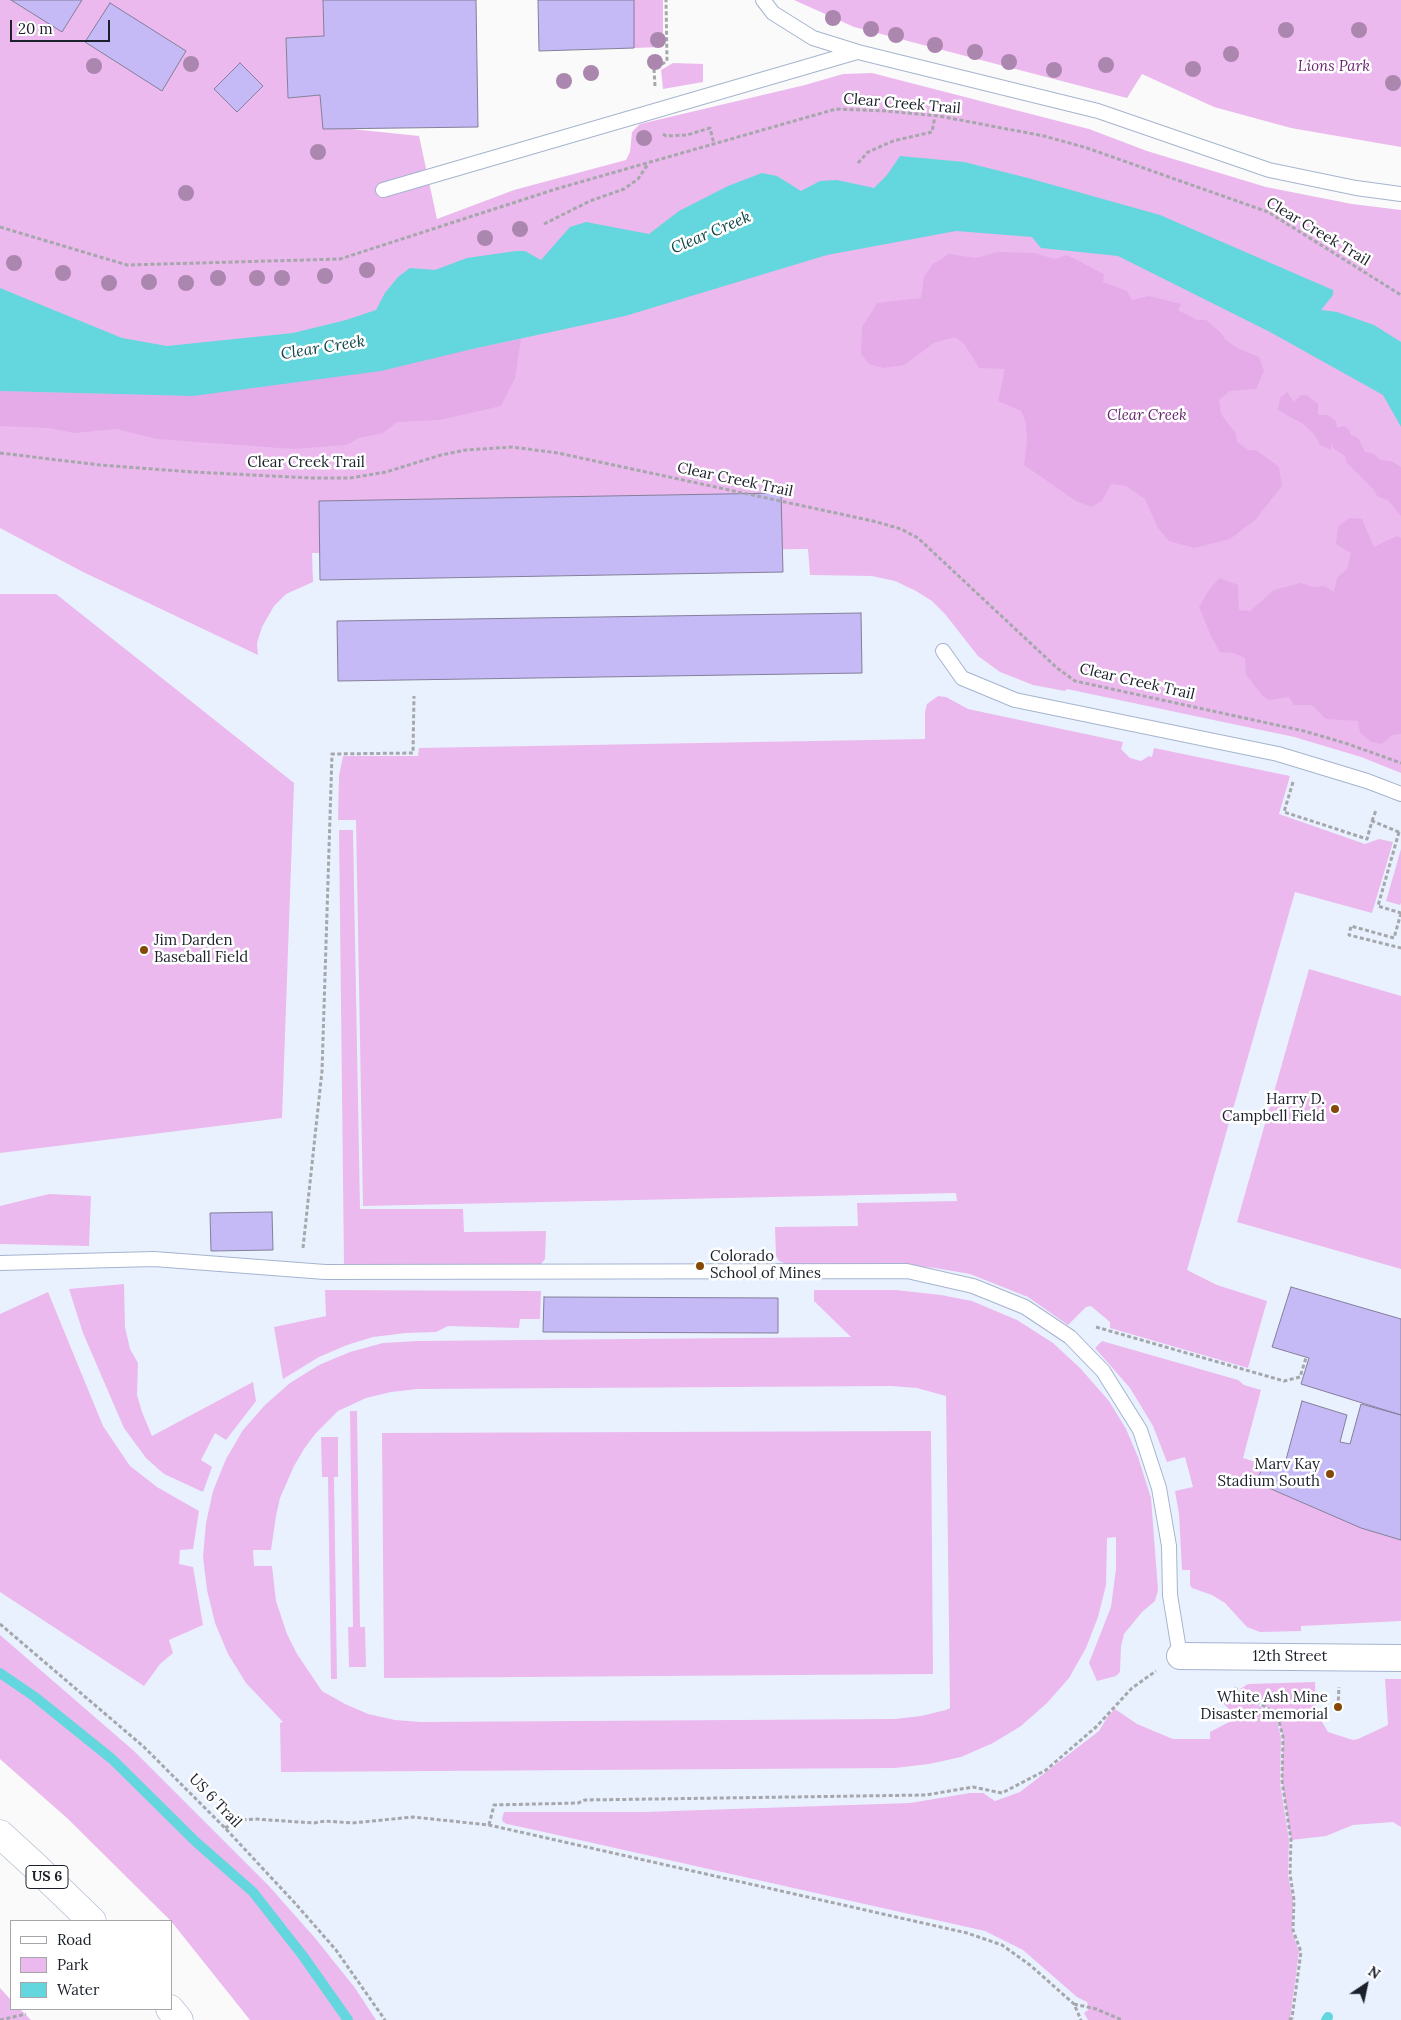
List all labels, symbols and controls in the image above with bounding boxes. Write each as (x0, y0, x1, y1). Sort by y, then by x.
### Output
scale bar (12, 10, 112, 42)
text: 20 m (18, 19, 53, 38)
park label: Lions Park (1298, 58, 1370, 76)
street label: Clear Creek Trail (843, 90, 961, 118)
street label: Clear Creek Trail (1263, 194, 1373, 270)
water label: Clear Creek (668, 208, 754, 258)
water label: Clear Creek (279, 332, 367, 364)
park label: Clear Creek (1107, 407, 1187, 425)
street label: Clear Creek Trail (247, 454, 365, 472)
street label: Clear Creek Trail (676, 459, 794, 501)
street label: Clear Creek Trail (1078, 660, 1196, 704)
place label: Jim Darden Baseball Field (154, 932, 248, 967)
marker: Jim Darden Baseball Field (138, 944, 150, 956)
place label: Harry D. Campbell Field (1222, 1091, 1325, 1126)
marker: Harry D. Campbell Field (1329, 1103, 1341, 1115)
place label: Colorado School of Mines (710, 1248, 821, 1283)
marker: Colorado School of Mines (694, 1260, 706, 1272)
place label: Marv Kay Stadium South (1217, 1456, 1320, 1491)
marker: Marv Kay Stadium South (1324, 1468, 1336, 1480)
street label: 12th Street (1253, 1648, 1327, 1666)
place label: White Ash Mine Disaster memorial (1200, 1689, 1328, 1724)
marker: White Ash Mine Disaster memorial (1332, 1701, 1344, 1713)
street label: US 6 Trail (185, 1770, 245, 1832)
road number: US 6 (26, 1865, 68, 1888)
legend (10, 1920, 172, 2010)
text: Road (57, 1930, 92, 1949)
text: Park (57, 1955, 88, 1974)
north arrow (1341, 1960, 1391, 2010)
text: N (1365, 1962, 1384, 1983)
text: Water (57, 1980, 99, 1999)

